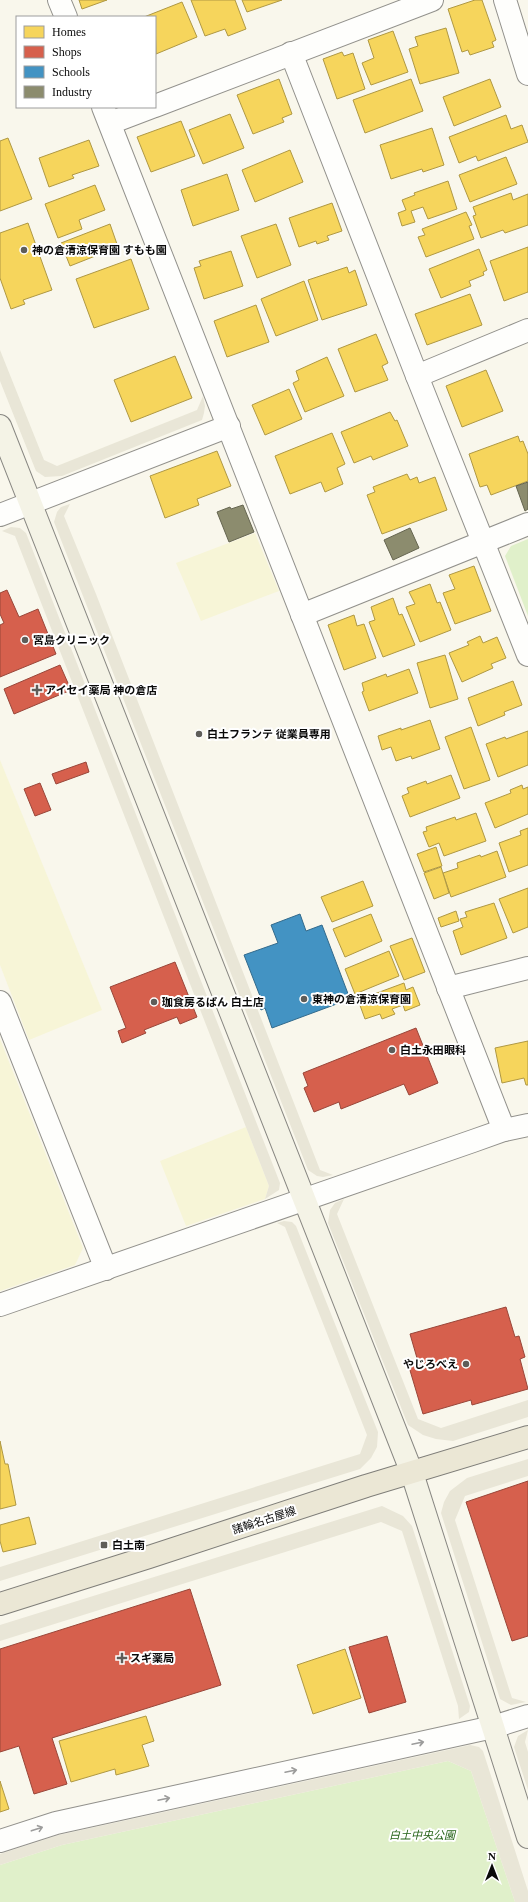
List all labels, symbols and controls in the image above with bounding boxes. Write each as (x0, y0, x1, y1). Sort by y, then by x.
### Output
legend (16, 16, 156, 108)
text: Homes (52, 25, 86, 39)
text: Shops (52, 45, 82, 59)
text: Schools (52, 65, 90, 79)
text: Industry (52, 85, 92, 99)
place label: 神の倉清涼保育園 すもも園 (32, 244, 167, 256)
marker: 神の倉清涼保育園 すもも園 (19, 245, 29, 255)
place label: 宮島クリニック (33, 634, 110, 646)
marker: 宮島クリニック (20, 635, 30, 645)
place label: アイセイ薬局 神の倉店 (45, 684, 157, 696)
marker: アイセイ薬局 神の倉店 (32, 685, 42, 695)
place label: 白土フランテ 従業員専用 (207, 728, 331, 740)
marker: 白土フランテ 従業員専用 (194, 729, 204, 739)
place label: 東神の倉清涼保育園 (312, 993, 411, 1005)
marker: 東神の倉清涼保育園 (299, 994, 309, 1004)
place label: 珈食房るぱん 白土店 (162, 996, 264, 1008)
marker: 珈食房るぱん 白土店 (149, 997, 159, 1007)
place label: 白土永田眼科 (400, 1044, 466, 1056)
marker: 白土永田眼科 (387, 1045, 397, 1055)
place label: やじろべえ (403, 1358, 458, 1370)
marker: やじろべえ (461, 1359, 471, 1369)
street label: 諸輪名古屋線 (231, 1504, 297, 1536)
place label: 白土南 (112, 1539, 145, 1551)
marker: 白土南 (99, 1540, 109, 1550)
place label: スギ薬局 (130, 1652, 174, 1664)
marker: スギ薬局 (117, 1653, 127, 1663)
one-way arrow (411, 1739, 424, 1747)
one-way arrow (284, 1767, 297, 1775)
one-way arrow (157, 1795, 170, 1803)
one-way arrow (30, 1825, 43, 1832)
park label: 白土中央公園 (389, 1829, 457, 1841)
north arrow (472, 1846, 512, 1886)
text: N (488, 1850, 496, 1862)

